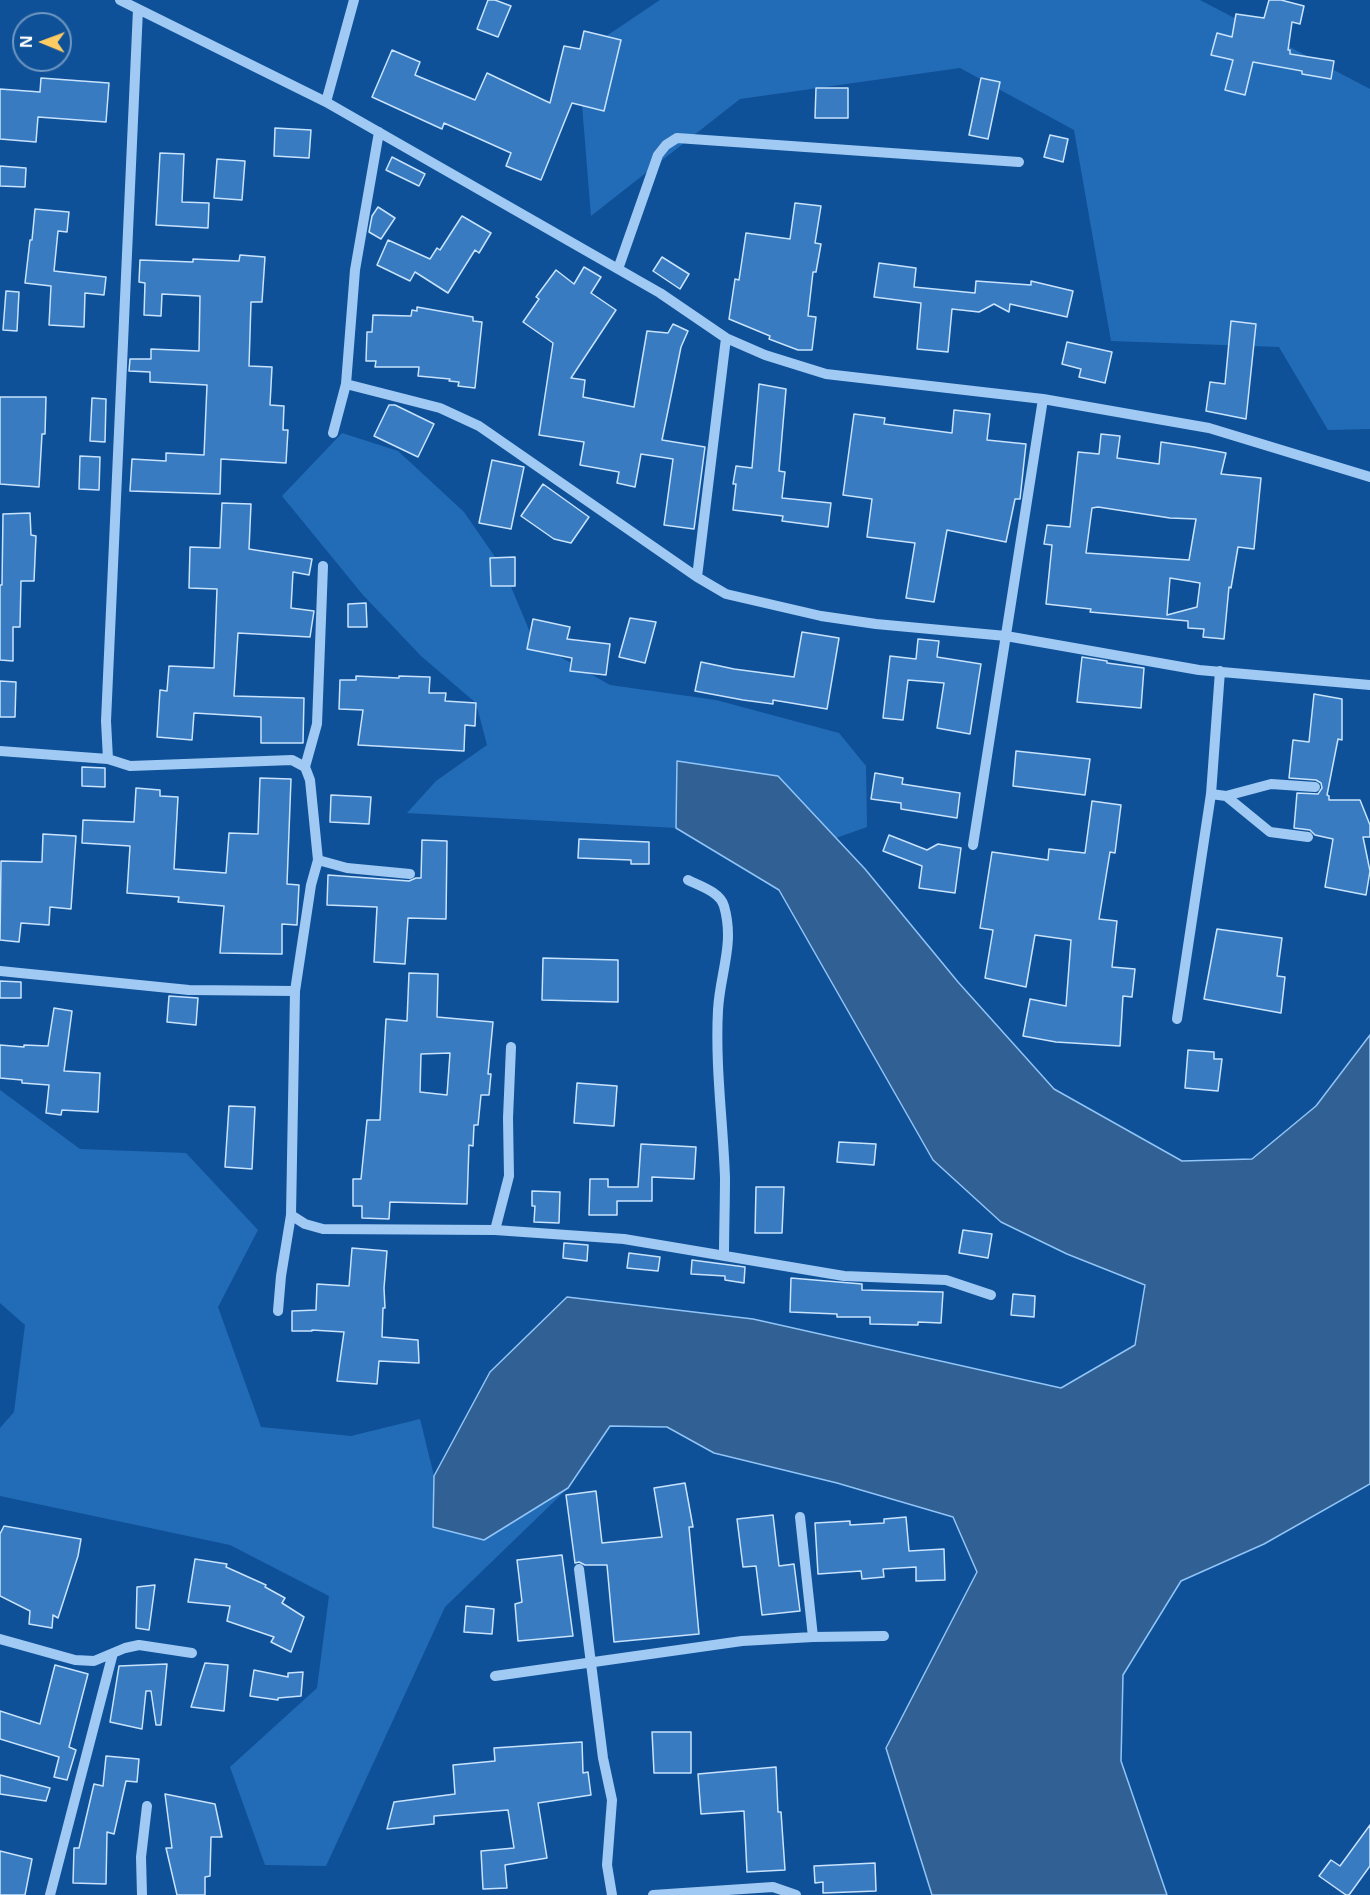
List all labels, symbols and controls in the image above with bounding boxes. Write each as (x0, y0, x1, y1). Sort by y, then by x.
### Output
north arrow (12, 12, 72, 72)
text: N (15, 35, 37, 48)

